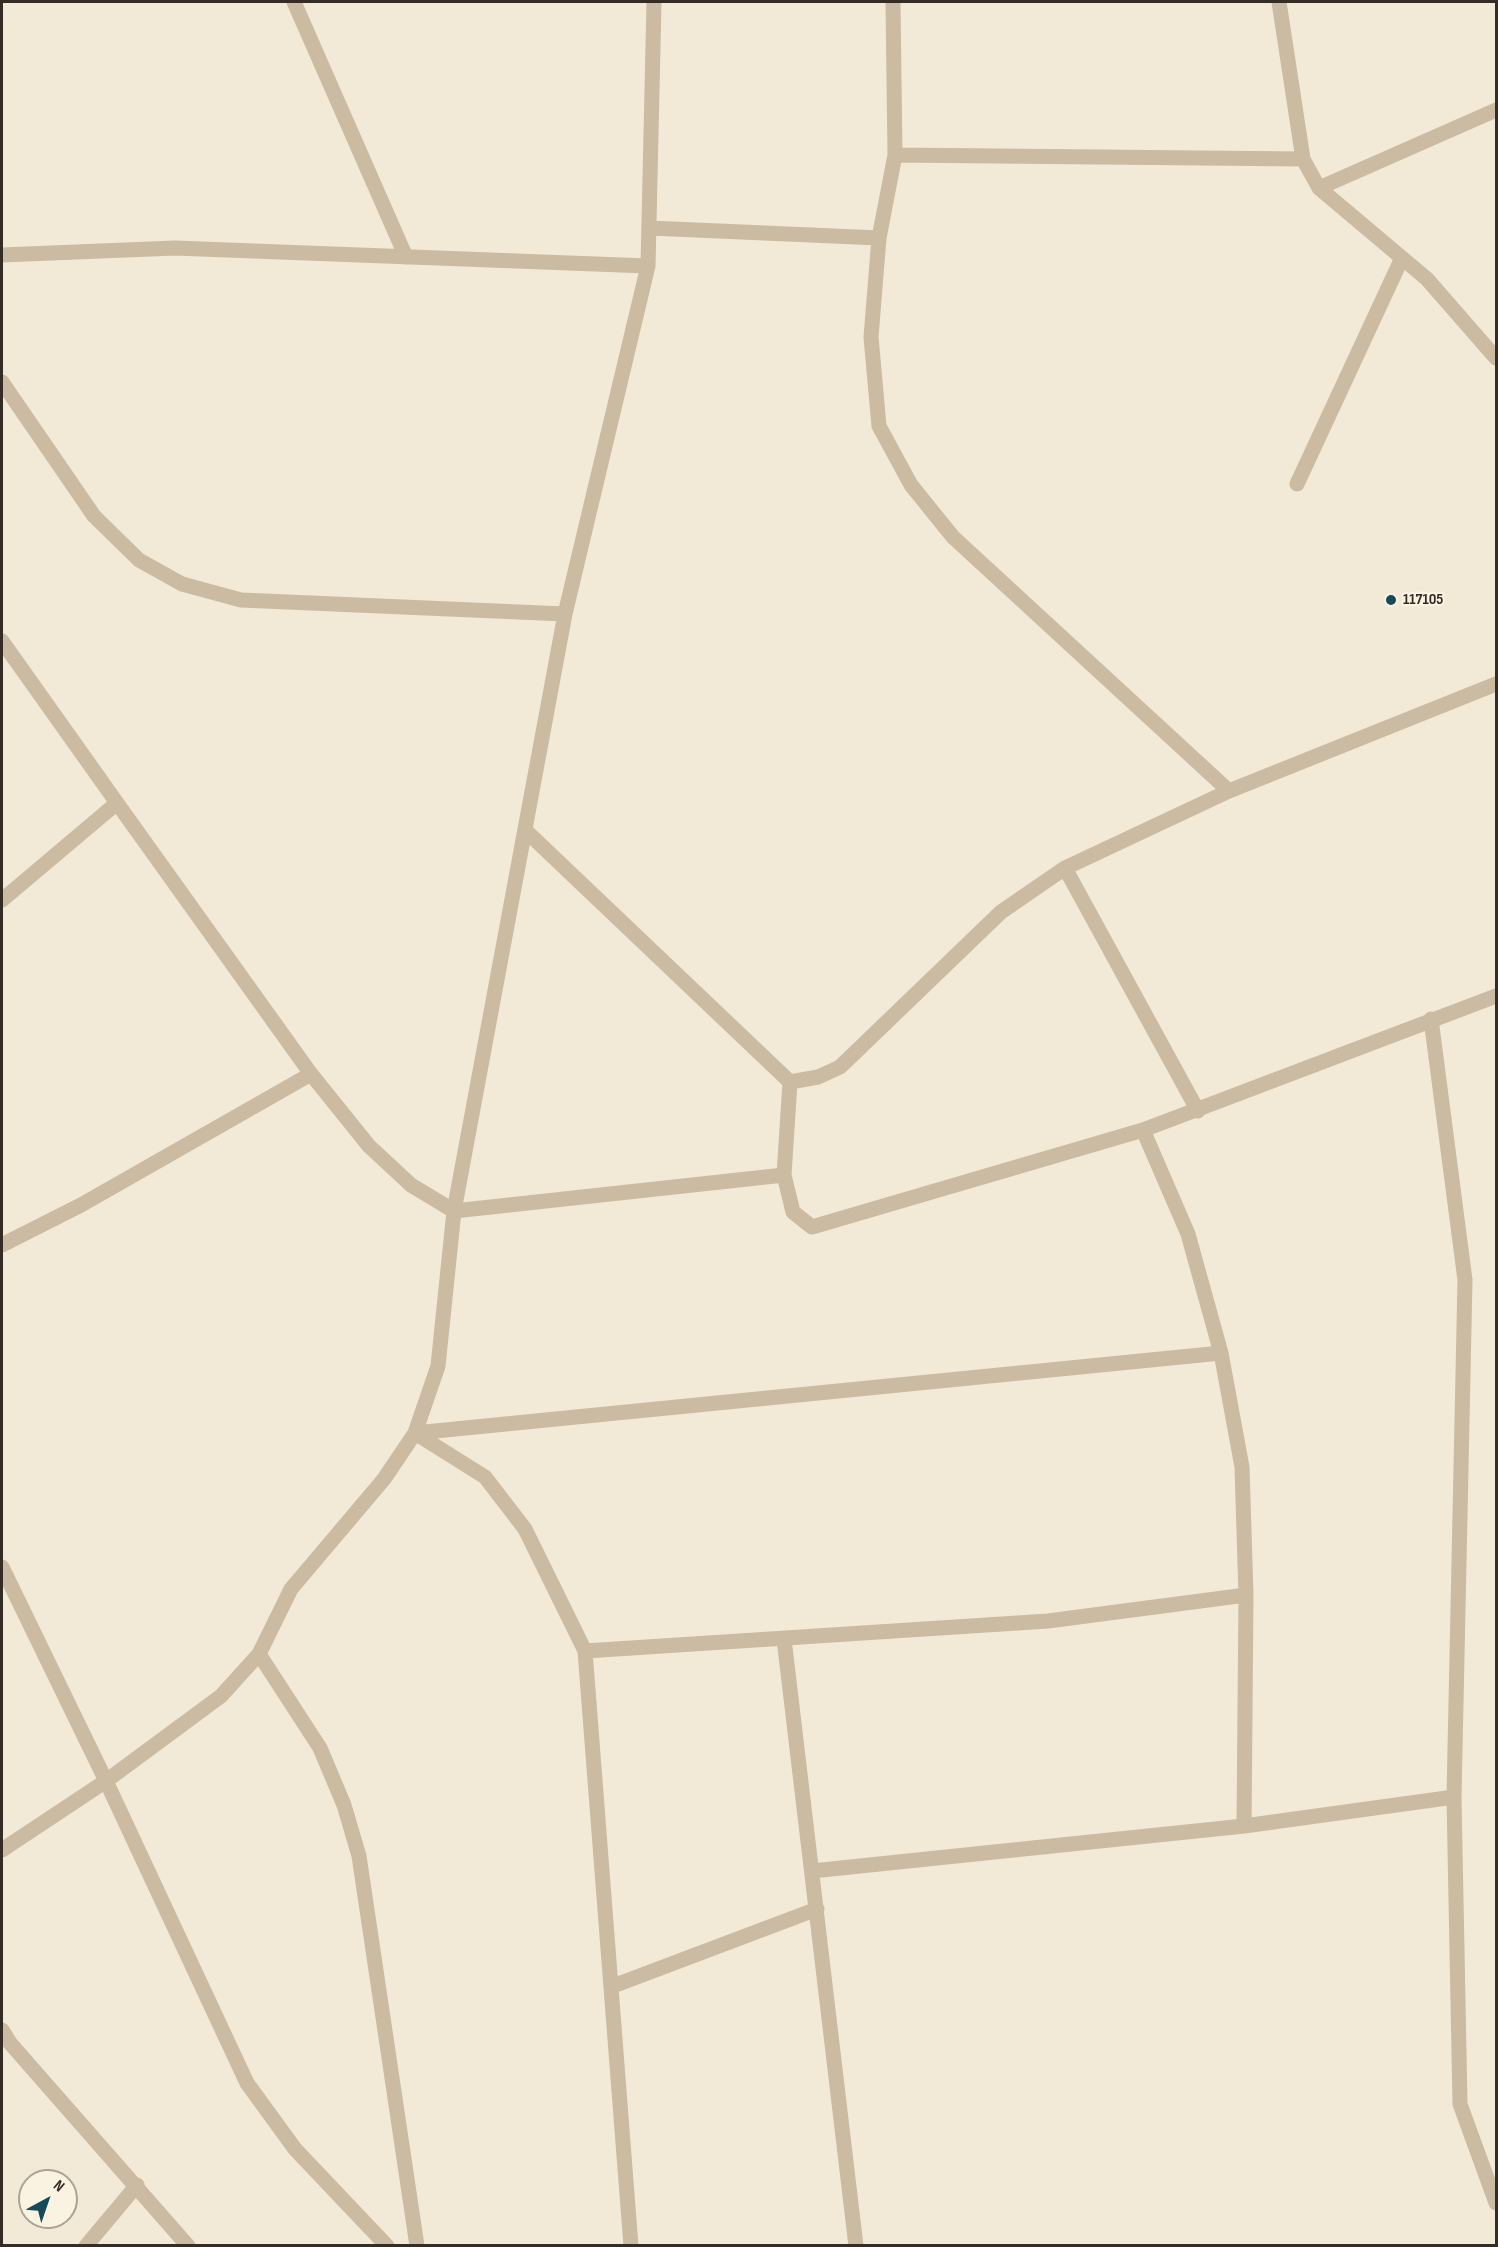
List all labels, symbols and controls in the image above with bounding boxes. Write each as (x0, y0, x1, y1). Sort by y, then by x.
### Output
place label: 117105 (1403, 590, 1443, 610)
marker: 117105 (1384, 593, 1398, 607)
north arrow (18, 2169, 78, 2229)
text: N (49, 2176, 68, 2196)

